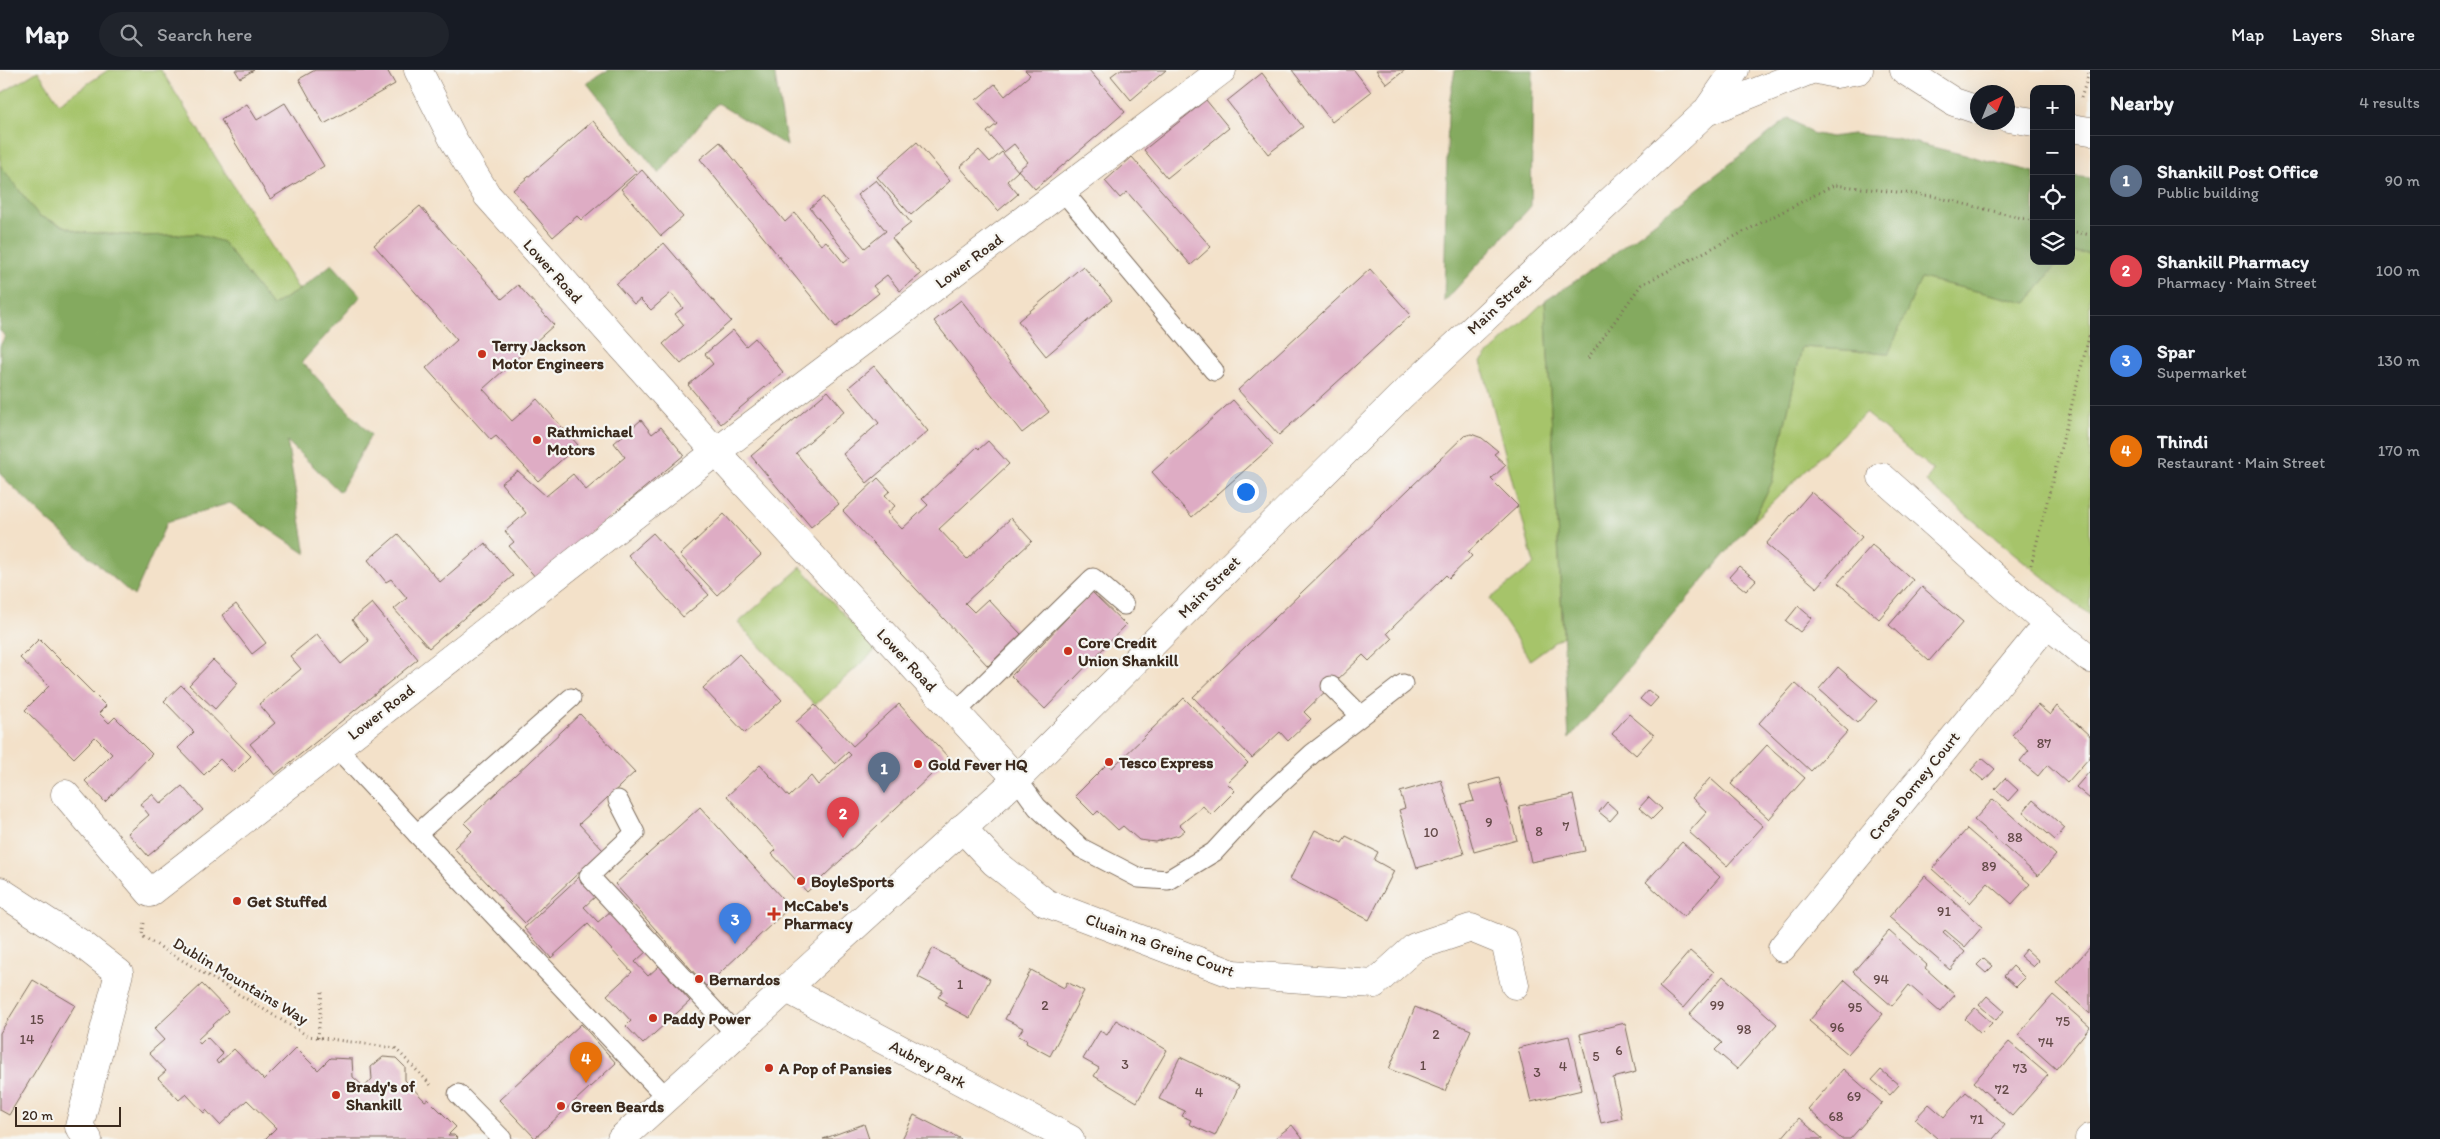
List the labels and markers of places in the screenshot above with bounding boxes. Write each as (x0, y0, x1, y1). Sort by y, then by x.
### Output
place label: Terry Jackson Motor Engineers (491, 336, 604, 374)
marker: Terry Jackson Motor Engineers (476, 348, 488, 360)
place label: Rathmichael Motors (547, 422, 633, 459)
marker: Rathmichael Motors (531, 434, 543, 446)
place label: Core Credit Union Shankill (1078, 633, 1179, 670)
marker: Core Credit Union Shankill (1062, 645, 1074, 657)
pin: 1 (868, 752, 900, 793)
place label: Tesco Express (1118, 753, 1213, 773)
place label: Gold Fever HQ (928, 755, 1028, 774)
marker: Tesco Express (1103, 756, 1115, 768)
marker: Gold Fever HQ (912, 758, 924, 770)
pin: 2 (827, 797, 859, 838)
place label: BoyleSports (811, 872, 894, 892)
marker: BoyleSports (795, 875, 807, 887)
place label: Get Stuffed (247, 892, 327, 911)
marker: Get Stuffed (231, 895, 243, 907)
place label: McCabe's Pharmacy (784, 896, 853, 934)
pin: 3 (719, 903, 751, 944)
marker: McCabe's Pharmacy (768, 908, 780, 920)
place label: Bernardos (709, 970, 780, 989)
marker: Bernardos (693, 973, 705, 985)
place label: Paddy Power (663, 1009, 751, 1029)
marker: Paddy Power (647, 1012, 659, 1024)
pin: 4 (570, 1042, 602, 1083)
place label: A Pop of Pansies (778, 1059, 892, 1079)
marker: A Pop of Pansies (763, 1062, 775, 1074)
place label: Brady's of Shankill (346, 1077, 416, 1114)
marker: Brady's of Shankill (330, 1089, 342, 1101)
place label: Green Beards (571, 1097, 664, 1116)
marker: Green Beards (555, 1100, 567, 1112)

